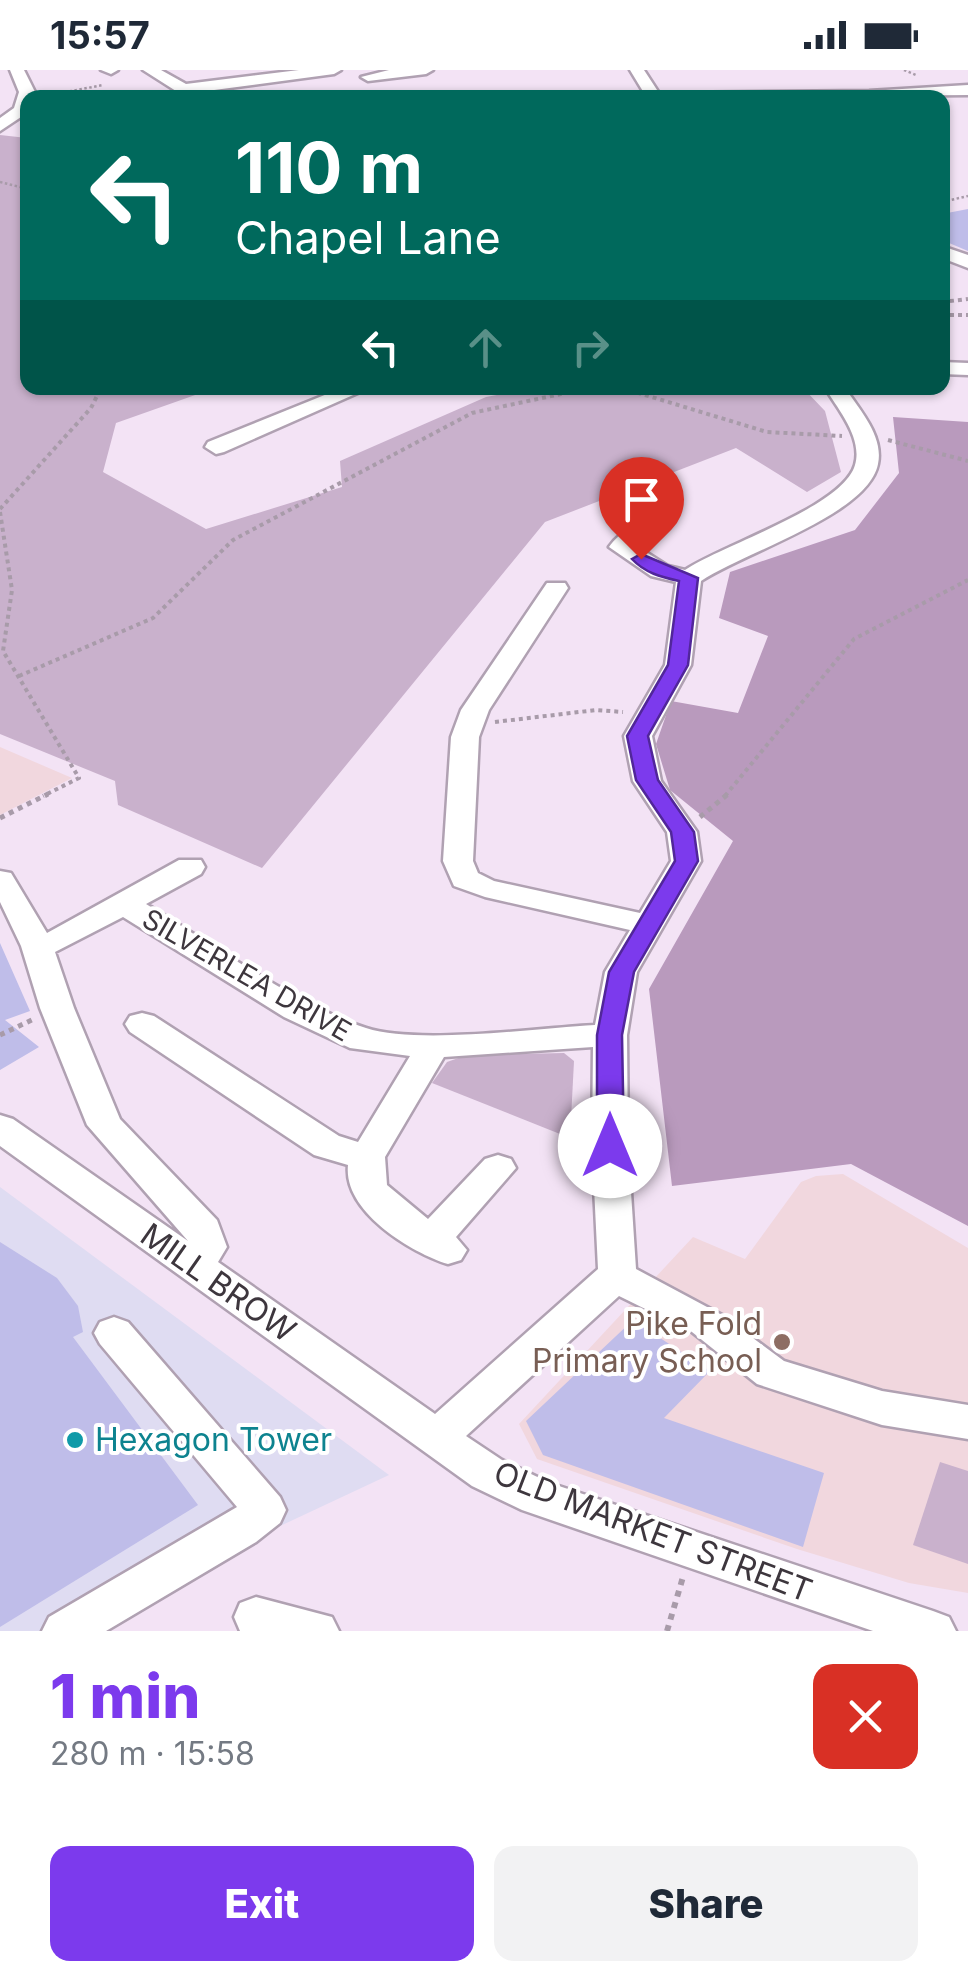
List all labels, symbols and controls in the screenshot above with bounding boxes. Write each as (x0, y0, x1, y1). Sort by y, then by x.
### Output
text: 15:57 (50, 12, 150, 58)
text: 110 m (235, 125, 423, 210)
icon: left (70, 130, 200, 260)
text: Chapel Lane (235, 210, 501, 265)
icon: left (353, 320, 408, 375)
icon: ahead (458, 320, 513, 375)
icon: right (563, 320, 618, 375)
pin (599, 457, 684, 560)
icon: arrive (614, 472, 669, 527)
street label: SILVERLEA DRIVE (137, 901, 357, 1049)
position arrow (558, 1094, 662, 1198)
street label: MILL BROW (133, 1215, 303, 1350)
place label: Pike Fold Primary School (532, 1304, 762, 1380)
marker: Pike Fold Primary School (771, 1331, 793, 1353)
place label: Hexagon Tower (95, 1420, 332, 1459)
marker: Hexagon Tower (64, 1429, 86, 1451)
street label: OLD MARKET STREET (489, 1453, 818, 1610)
text: 1 min (50, 1660, 200, 1732)
button: close (813, 1664, 918, 1769)
text: 280 m · 15:58 (50, 1734, 255, 1773)
button: Exit (50, 1846, 474, 1961)
button: Share (494, 1846, 918, 1961)

